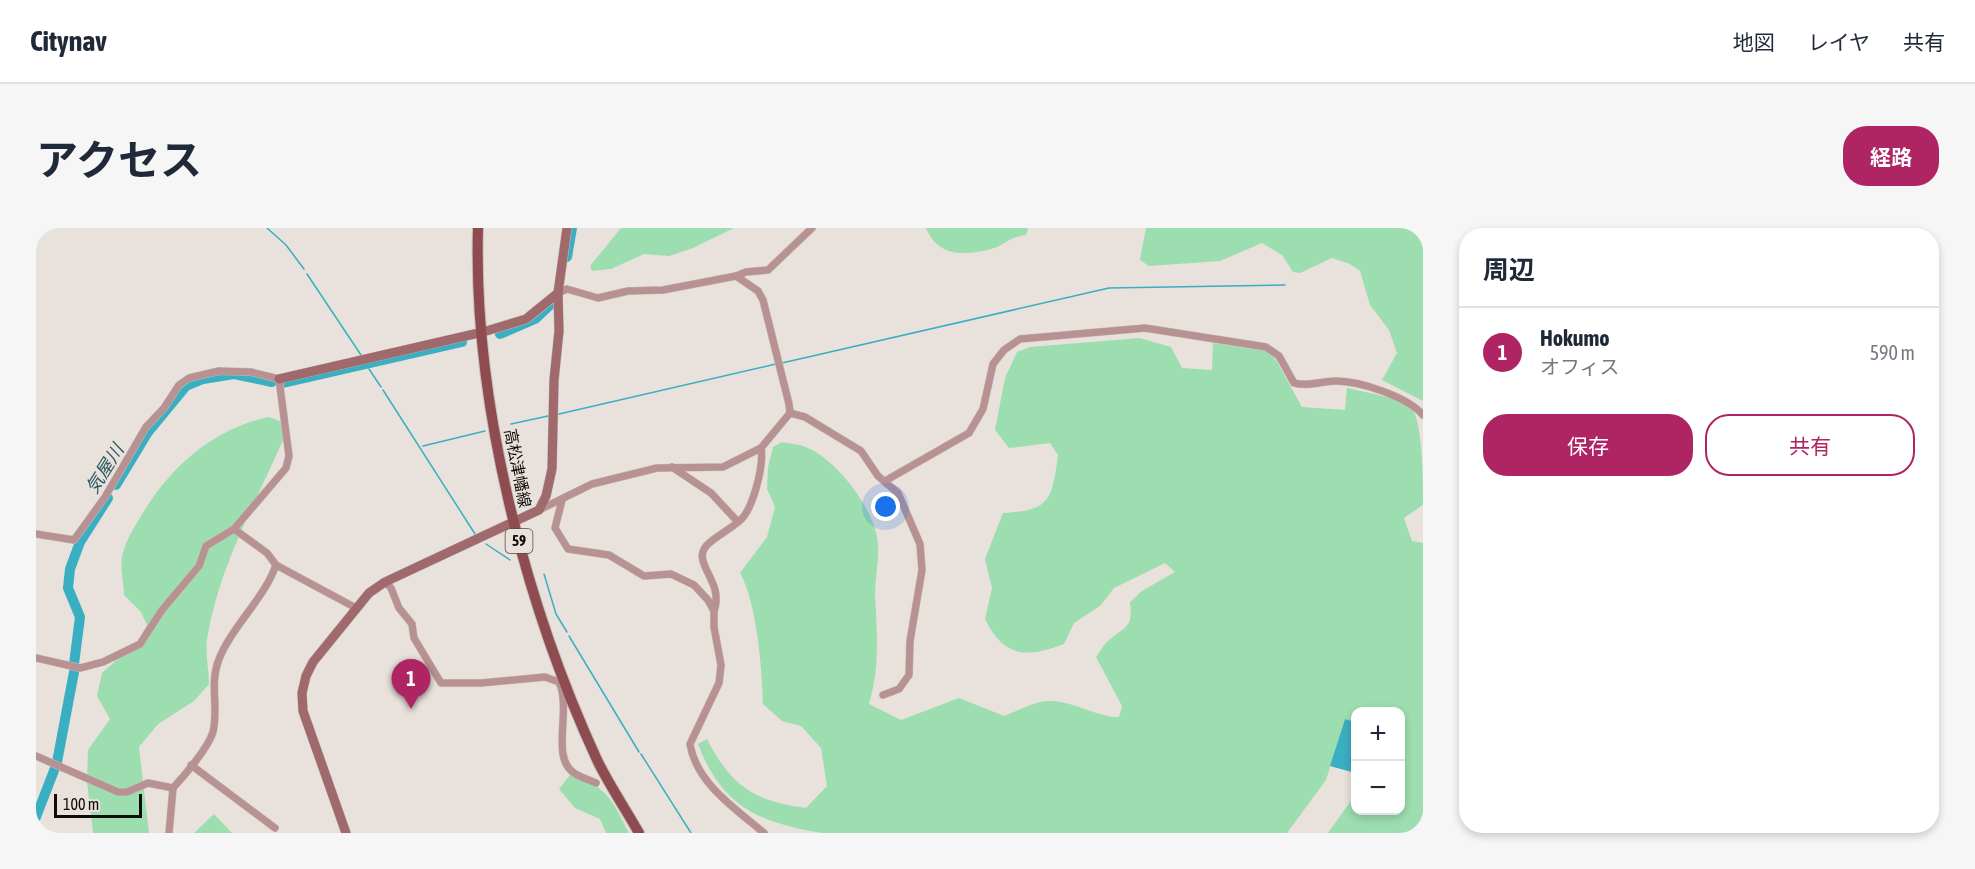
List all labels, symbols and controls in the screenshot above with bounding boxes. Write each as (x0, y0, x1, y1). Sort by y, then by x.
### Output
text: Citynav (30, 25, 107, 57)
text: 地図 (1733, 30, 1775, 54)
text: レイヤ (1808, 30, 1870, 54)
text: 共有 (1903, 30, 1945, 54)
button: 経路 (1843, 126, 1939, 186)
text: アクセス (36, 136, 202, 184)
text: 周辺 (1483, 255, 1535, 285)
text: Hokumo (1540, 325, 1610, 351)
text: 1 (1498, 341, 1507, 364)
text: 590 m (1870, 341, 1915, 364)
text: オフィス (1540, 355, 1620, 378)
button: 保存 (1483, 414, 1693, 476)
button: 共有 (1705, 414, 1915, 476)
street label: 高松津幡線 (502, 427, 534, 509)
water label: 気屋川 (81, 439, 129, 497)
your location (871, 492, 900, 521)
road number: 59 (506, 529, 532, 553)
pin: 1 (392, 660, 430, 709)
map controls (1351, 707, 1405, 815)
button: + (1351, 707, 1405, 761)
button: − (1351, 761, 1405, 815)
scale bar (54, 791, 142, 818)
text: 100 m (63, 795, 99, 813)

